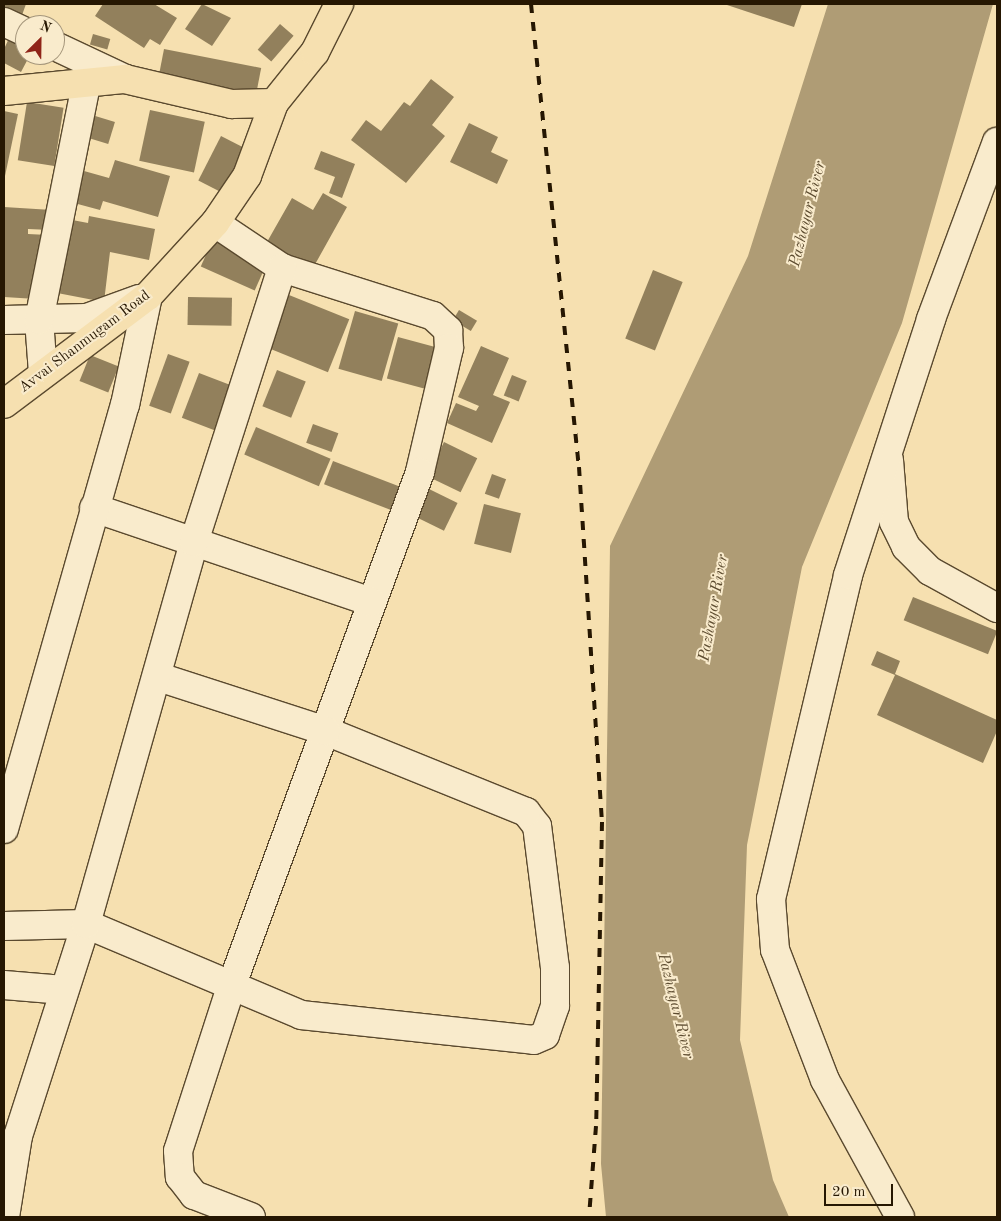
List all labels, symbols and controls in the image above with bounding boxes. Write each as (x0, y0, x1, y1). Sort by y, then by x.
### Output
north arrow (15, 15, 65, 65)
text: N (38, 19, 53, 36)
water label: Pazhayar River (786, 159, 830, 269)
street label: Avvai Shanmugam Road (16, 287, 154, 397)
water label: Pazhayar River (695, 553, 733, 663)
water label: Pazhayar River (653, 951, 697, 1061)
scale bar (826, 1174, 895, 1206)
text: 20 m (832, 1185, 866, 1200)

